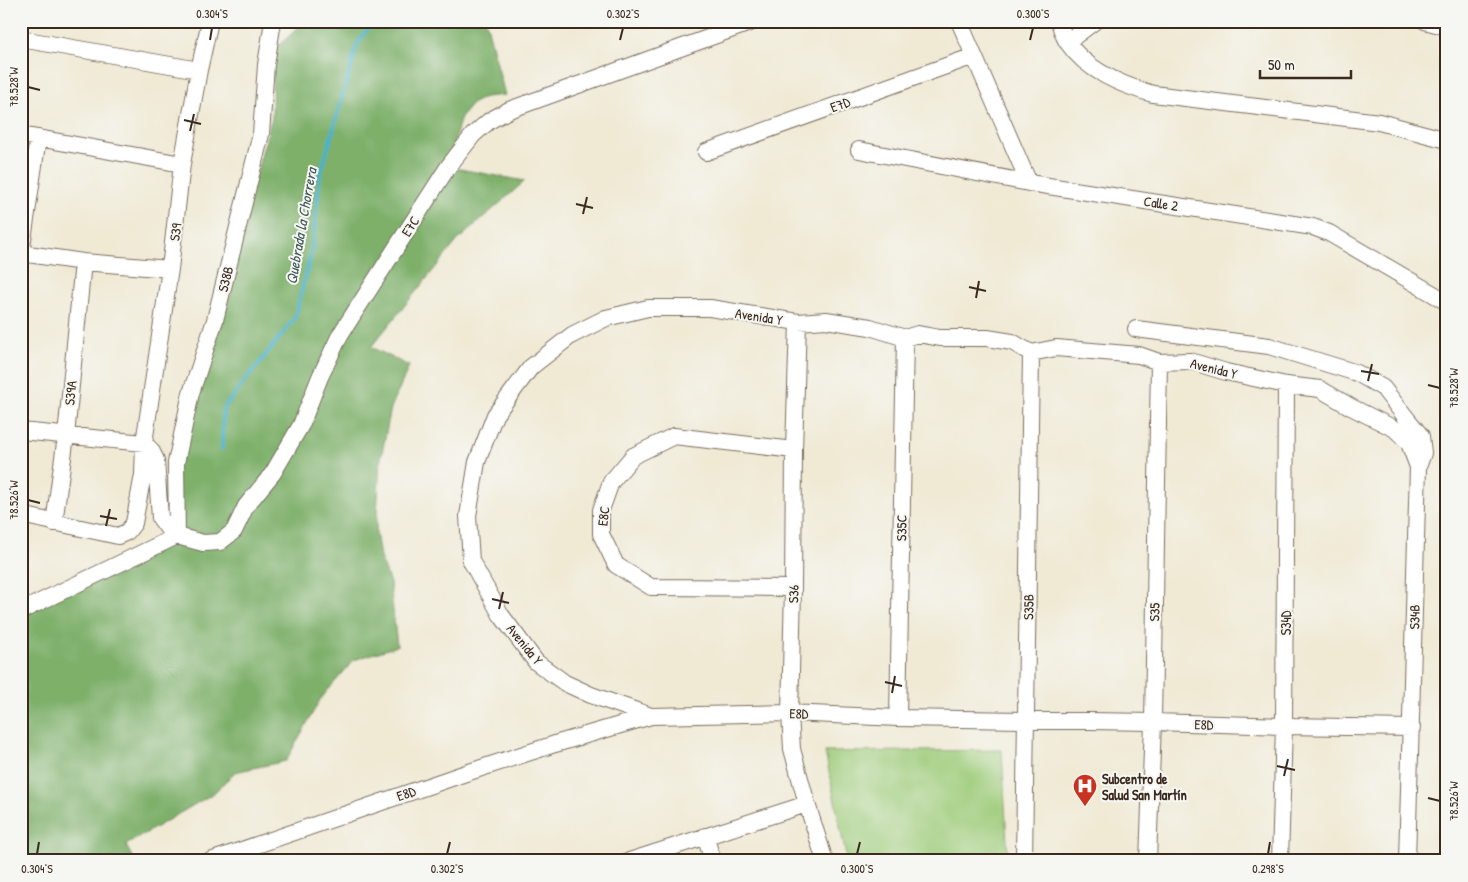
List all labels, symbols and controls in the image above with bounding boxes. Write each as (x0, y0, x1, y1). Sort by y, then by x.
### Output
text: 0.304°S (196, 5, 228, 22)
text: 0.302°S (607, 5, 640, 22)
text: 0.300°S (1017, 5, 1050, 22)
scale bar (1260, 48, 1352, 80)
text: 50 m (1268, 54, 1295, 75)
text: 78.528°W (5, 67, 22, 107)
street label: E7D (827, 92, 853, 116)
water label: Quebrada la Chorrera (280, 164, 322, 286)
street label: Calle 2 (1142, 191, 1180, 215)
street label: E7C (396, 212, 424, 240)
street label: S39 (164, 222, 186, 242)
street label: S38B (213, 264, 237, 294)
street label: Avenida Y (734, 303, 785, 329)
street label: Avenida Y (1188, 353, 1240, 383)
text: 78.528°W (1445, 368, 1462, 408)
street label: S39A (59, 380, 81, 406)
text: 78.526°W (5, 480, 22, 520)
street label: E8C (592, 505, 614, 527)
street label: S35C (891, 514, 911, 541)
street label: S36 (783, 584, 803, 603)
street label: S35B (1018, 594, 1038, 620)
street label: S35 (1144, 602, 1164, 621)
street label: S34B (1404, 604, 1424, 630)
street label: S34D (1276, 610, 1295, 635)
street label: Avenida Y (503, 619, 548, 669)
street label: E8D (789, 703, 809, 723)
street label: E8D (1194, 714, 1214, 734)
place label: Subcentro de Salud San Martín (1102, 769, 1187, 804)
hospital icon: Subcentro de Salud San Martín (1072, 773, 1098, 807)
street label: E8D (394, 781, 418, 805)
text: 78.526°W (1445, 781, 1462, 821)
text: 0.304°S (21, 860, 53, 877)
text: 0.302°S (431, 860, 464, 877)
text: 0.300°S (841, 860, 874, 877)
text: 0.298°S (1252, 860, 1284, 877)

